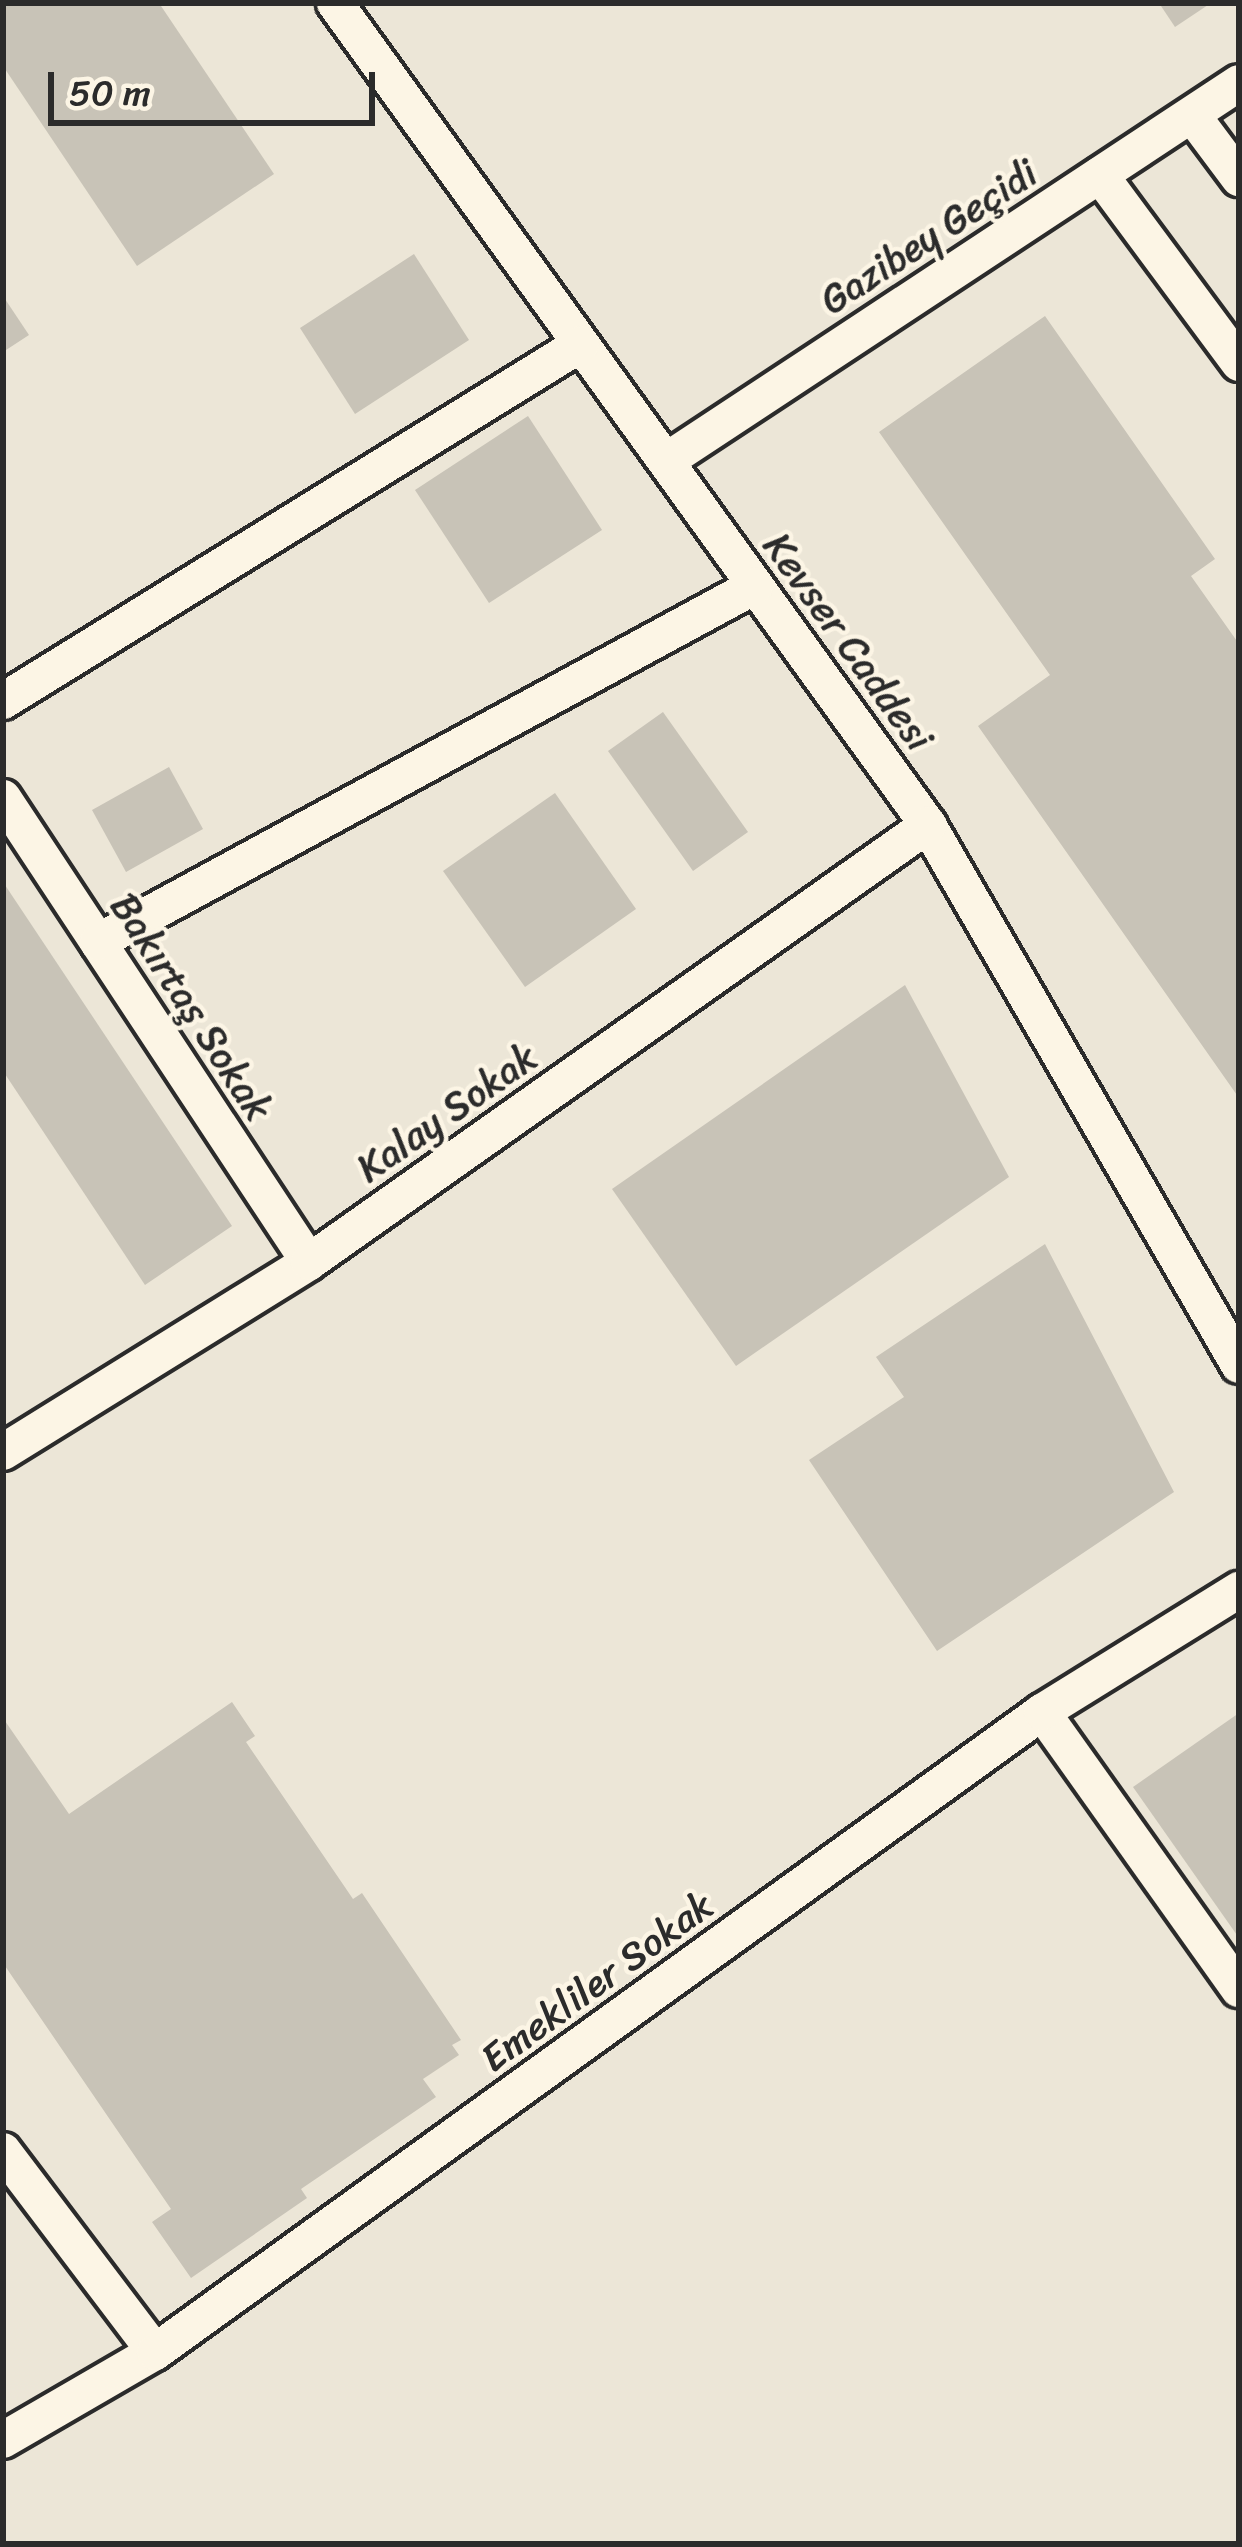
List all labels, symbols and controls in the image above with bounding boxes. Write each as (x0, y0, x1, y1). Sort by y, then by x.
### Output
scale bar (54, 48, 381, 122)
text: 50 m (69, 61, 151, 125)
street label: Gazibey Geçidi (812, 150, 1046, 324)
street label: Kevser Caddesi (753, 524, 943, 760)
street label: Bakırtaş Sokak (100, 885, 282, 1129)
street label: Kalay Sokak (348, 1034, 546, 1192)
street label: Emekliler Sokak (472, 1882, 722, 2082)

